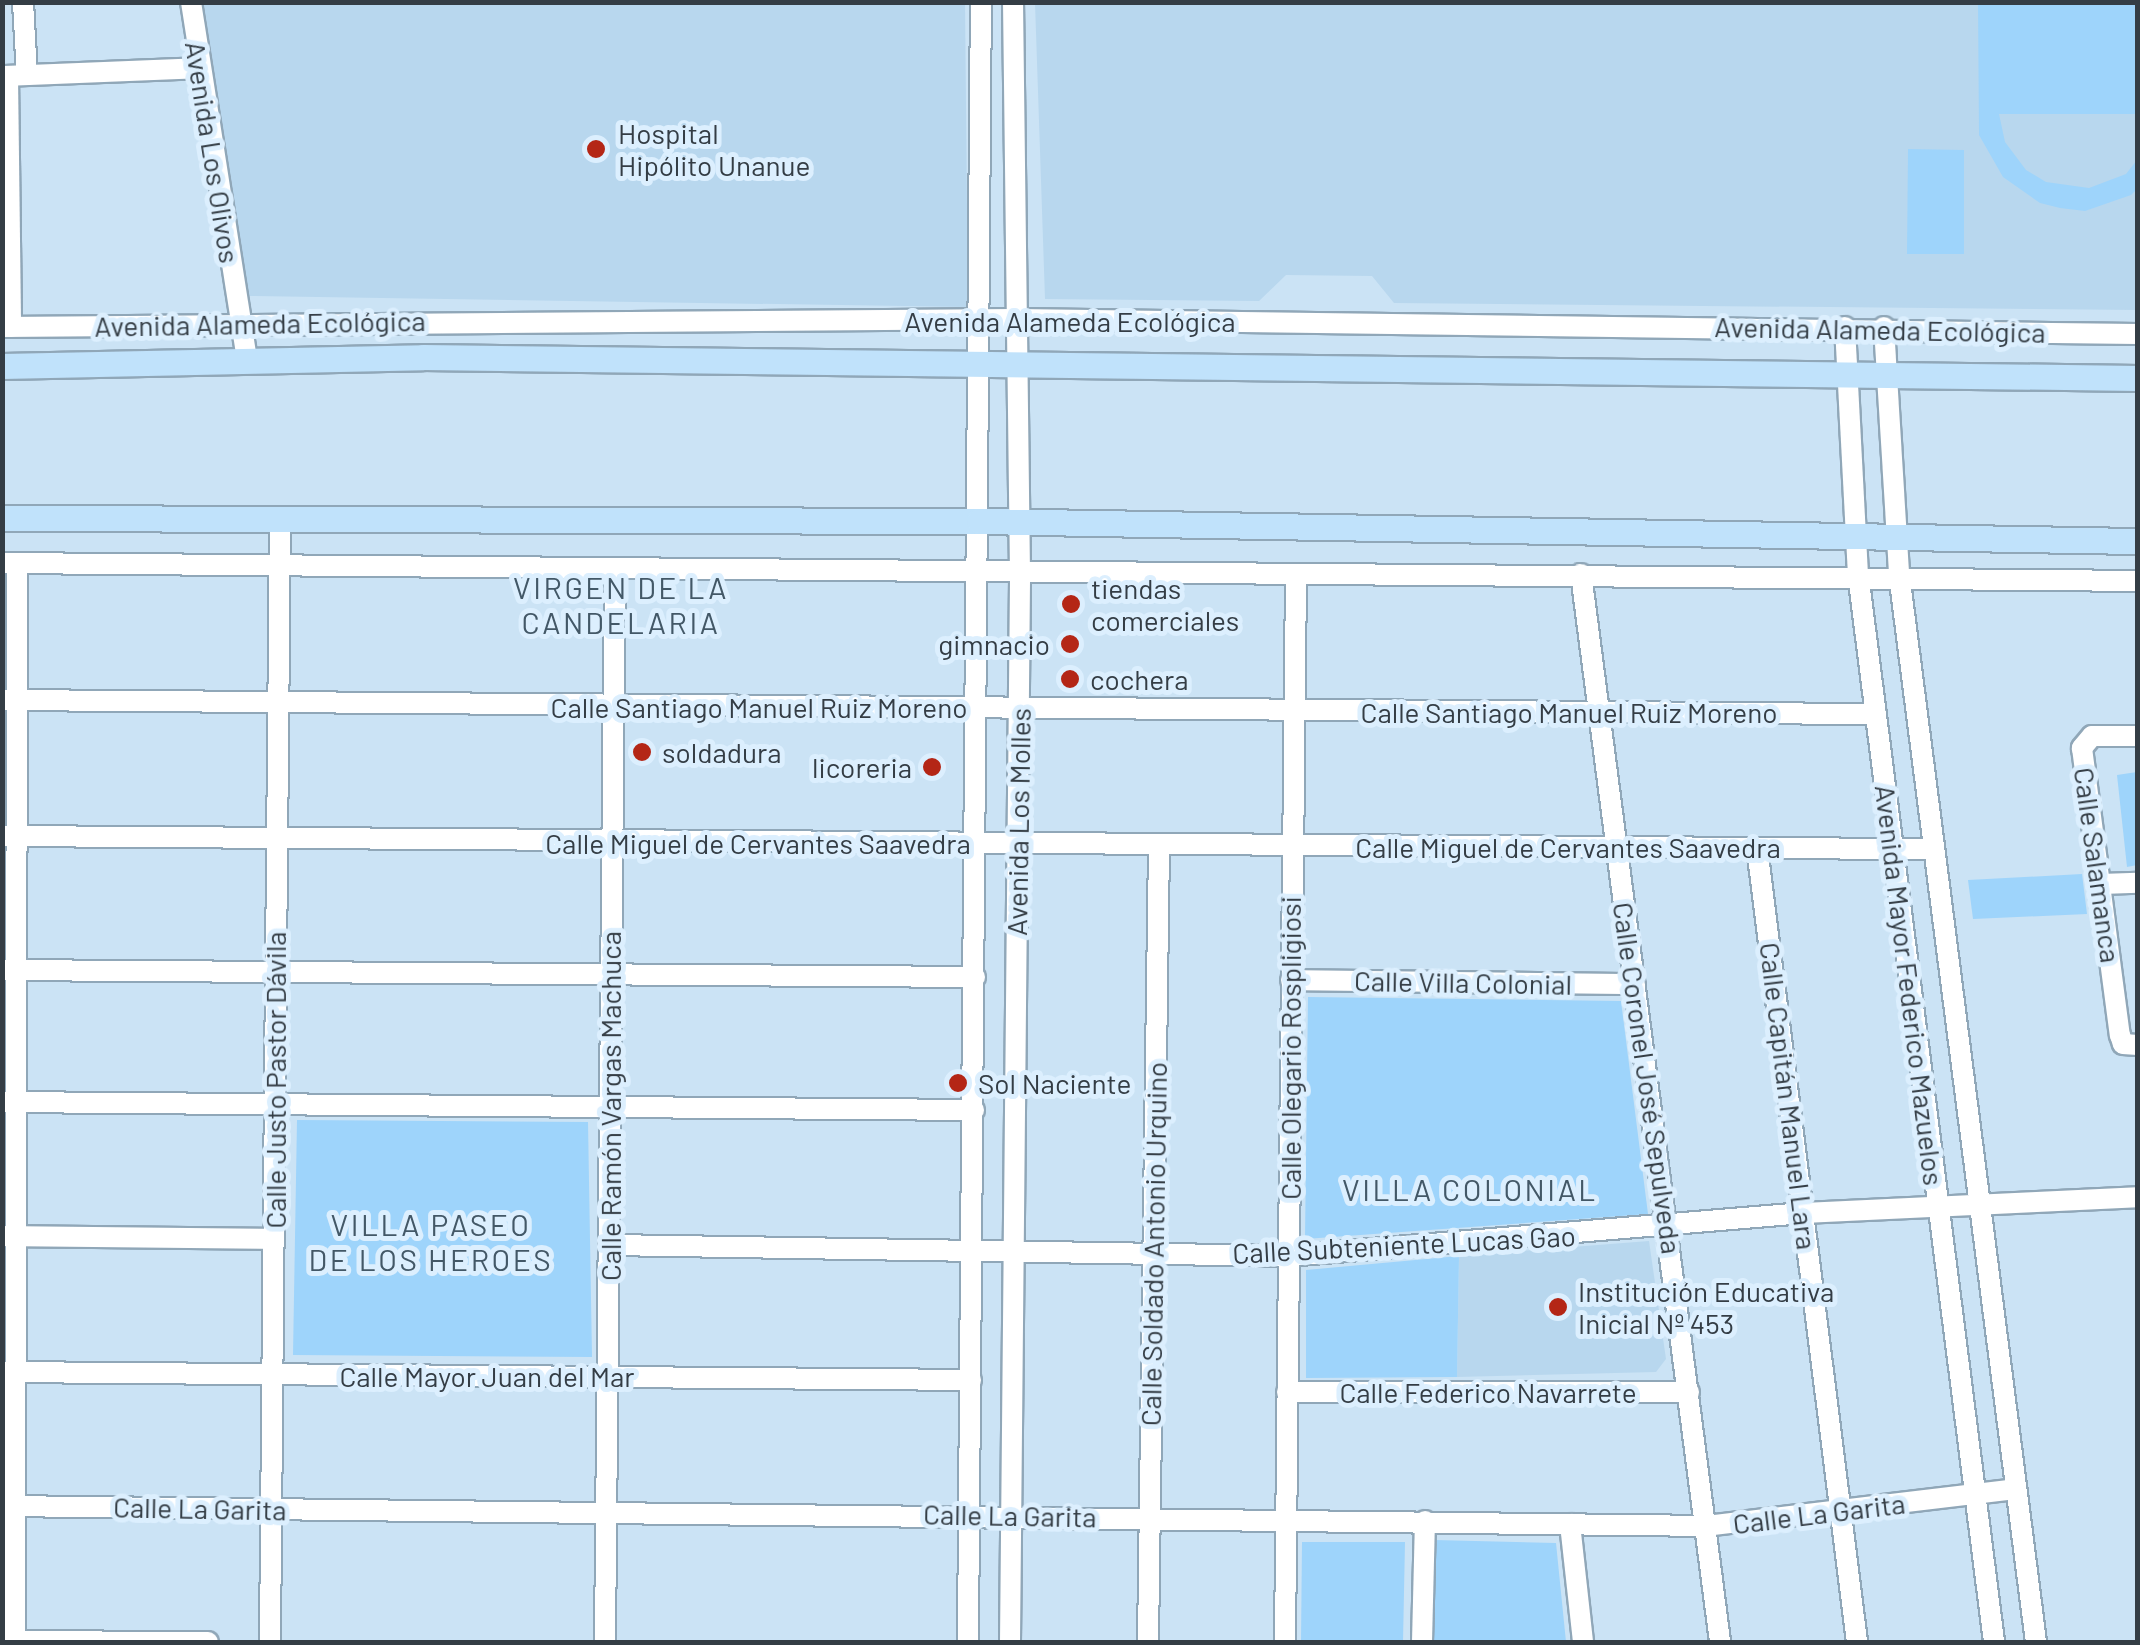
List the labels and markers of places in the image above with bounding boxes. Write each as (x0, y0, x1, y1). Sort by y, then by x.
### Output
place label: Hospital Hipólito Unanue (618, 116, 810, 182)
marker: Hospital Hipólito Unanue (583, 136, 609, 162)
place label: tiendas comerciales (1091, 571, 1239, 637)
marker: tiendas comerciales (1060, 593, 1082, 615)
place label: gimnacio (938, 627, 1050, 661)
marker: gimnacio (1059, 633, 1081, 655)
place label: cochera (1090, 662, 1189, 696)
marker: cochera (1059, 668, 1081, 690)
place label: soldadura (662, 735, 782, 769)
marker: soldadura (631, 741, 653, 763)
place label: licoreria (812, 750, 912, 784)
marker: licoreria (921, 756, 943, 778)
place label: Sol Naciente (978, 1066, 1131, 1100)
marker: Sol Naciente (947, 1072, 969, 1094)
place label: Institución Educativa Inicial Nº 453 (1578, 1274, 1834, 1340)
marker: Institución Educativa Inicial Nº 453 (1547, 1296, 1569, 1318)

